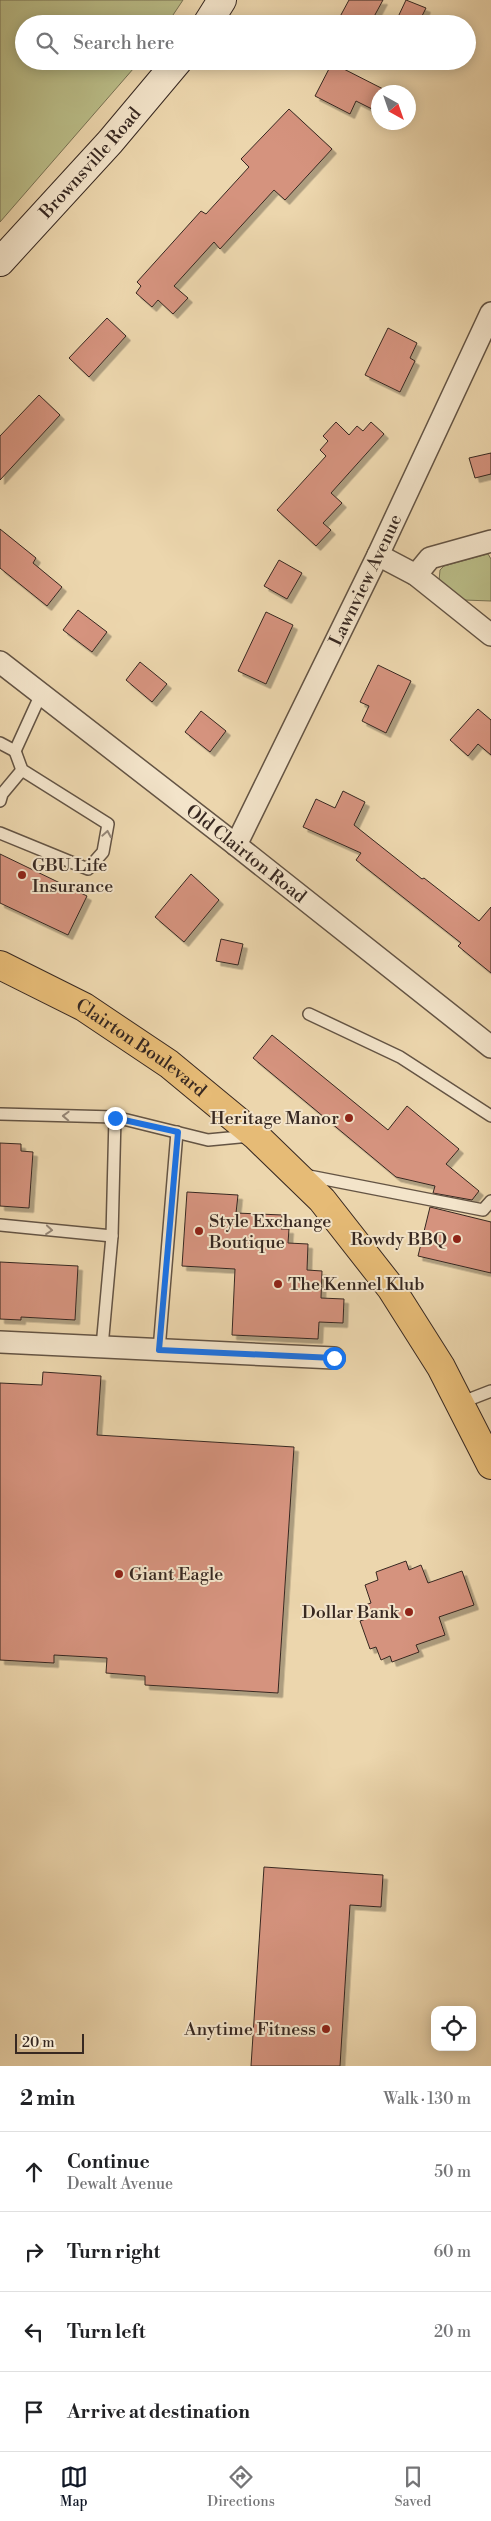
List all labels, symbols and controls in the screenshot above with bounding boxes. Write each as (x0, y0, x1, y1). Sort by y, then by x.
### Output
search box (15, 15, 476, 70)
icon: search (33, 29, 61, 57)
text: Search here (73, 31, 174, 55)
north arrow (371, 85, 416, 130)
street label: Brownsville Road (34, 102, 146, 224)
street label: Lawnview Avenue (324, 510, 407, 649)
street label: Old Clairton Road (181, 799, 312, 908)
one-way arrow (101, 829, 111, 838)
place label: GBU Life Insurance (32, 854, 113, 898)
marker: GBU Life Insurance (16, 869, 28, 881)
street label: Clairton Boulevard (72, 993, 212, 1102)
route end (104, 1107, 127, 1130)
place label: Heritage Manor (210, 1107, 339, 1130)
one-way arrow (62, 1111, 70, 1121)
marker: Heritage Manor (343, 1112, 355, 1124)
place label: Style Exchange Boutique (208, 1210, 331, 1254)
one-way arrow (45, 1224, 53, 1235)
marker: Style Exchange Boutique (193, 1225, 205, 1237)
place label: Rowdy BBQ (350, 1228, 447, 1251)
marker: Rowdy BBQ (451, 1233, 463, 1245)
place label: The Kennel Klub (288, 1273, 425, 1296)
marker: The Kennel Klub (272, 1278, 284, 1290)
route start (323, 1347, 346, 1370)
place label: Giant Eagle (129, 1563, 223, 1586)
marker: Giant Eagle (113, 1568, 125, 1580)
place label: Dollar Bank (302, 1601, 401, 1624)
marker: Dollar Bank (403, 1606, 415, 1618)
map controls (431, 2006, 476, 2051)
button: locate (431, 2006, 476, 2051)
place label: Anytime Fitness (183, 2018, 316, 2041)
marker: Anytime Fitness (320, 2023, 332, 2035)
scale bar (15, 2031, 84, 2054)
text: 20 m (22, 2034, 54, 2052)
text: 2 min (20, 2086, 75, 2112)
text: Walk · 130 m (383, 2089, 471, 2109)
text: Continue (67, 2150, 150, 2174)
icon: ahead (20, 2158, 48, 2186)
text: 50 m (434, 2162, 471, 2182)
text: Dewalt Avenue (67, 2174, 173, 2194)
icon: right (20, 2238, 48, 2266)
text: Turn right (67, 2240, 160, 2264)
text: 60 m (433, 2242, 471, 2262)
icon: left (20, 2318, 48, 2346)
text: Turn left (67, 2320, 146, 2344)
text: 20 m (434, 2322, 471, 2342)
icon: arrive (20, 2398, 48, 2426)
text: Arrive at destination (67, 2400, 250, 2424)
tab: Map (60, 2463, 88, 2511)
tab: Directions (207, 2463, 275, 2511)
tab: Saved (394, 2463, 431, 2511)

